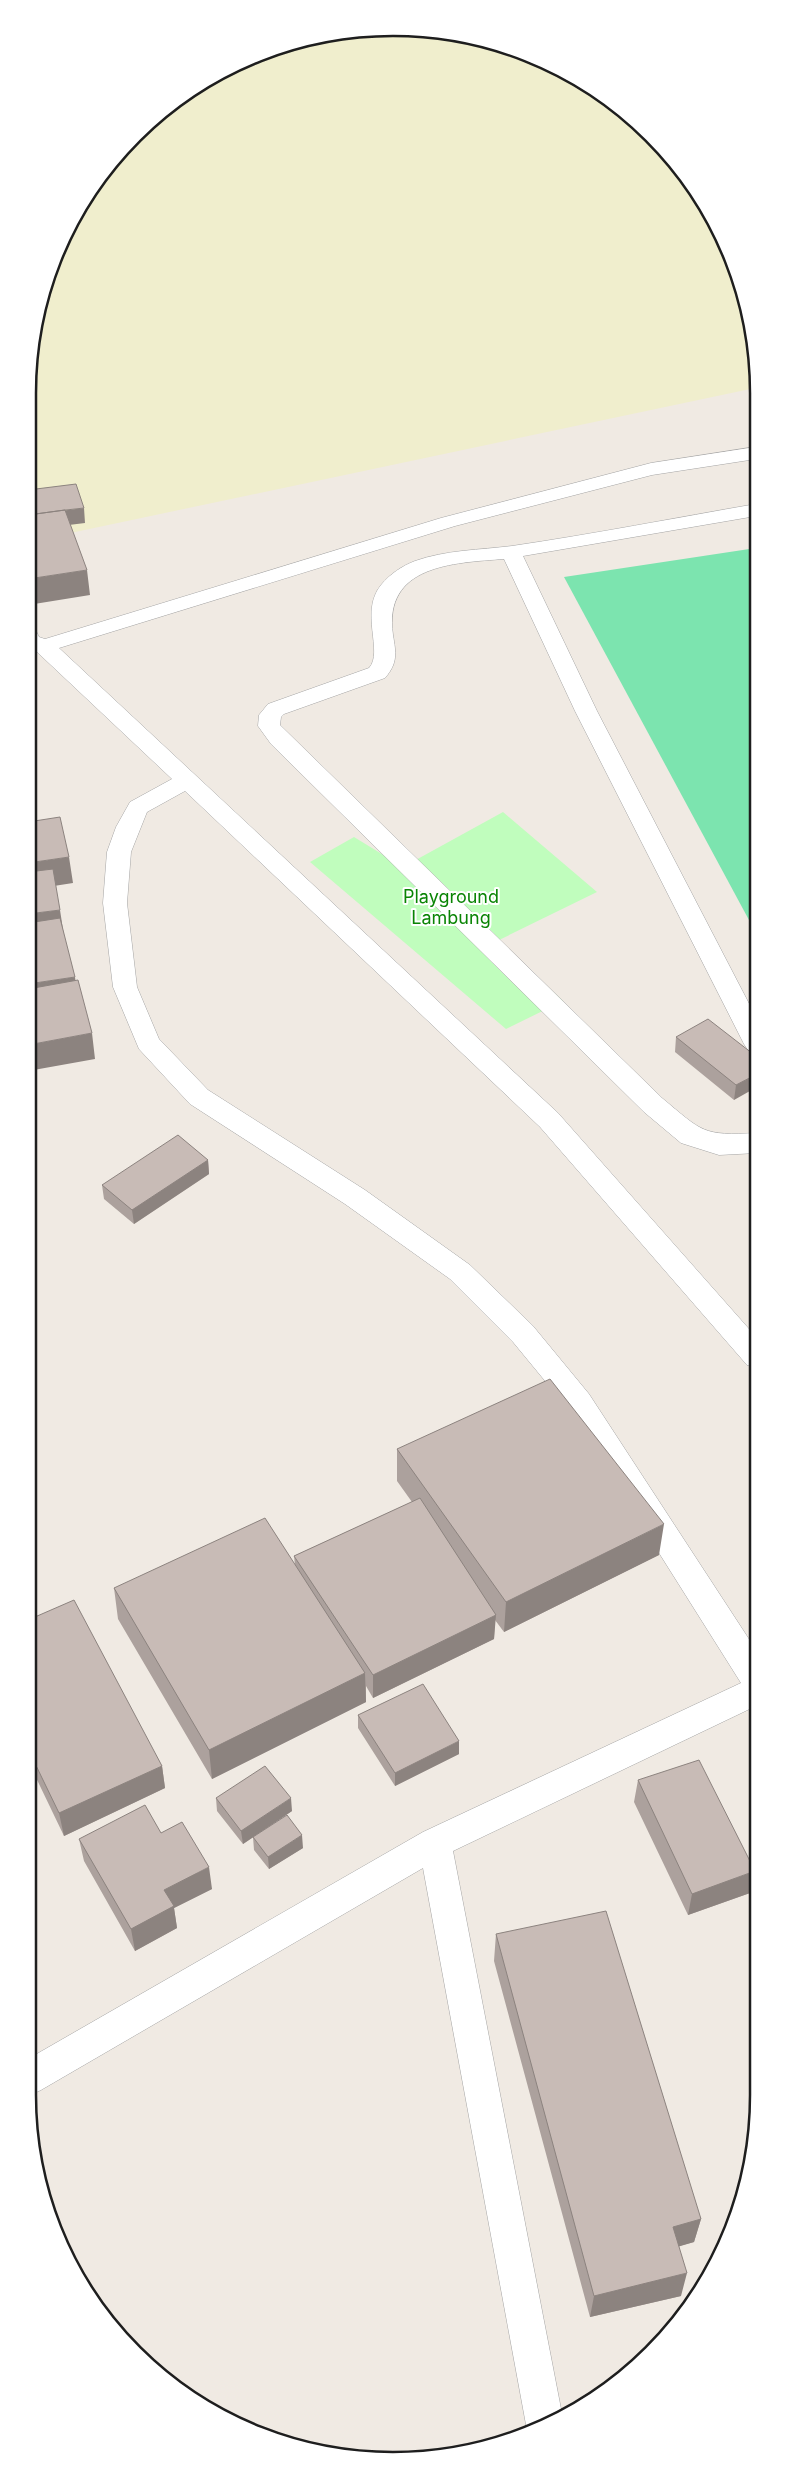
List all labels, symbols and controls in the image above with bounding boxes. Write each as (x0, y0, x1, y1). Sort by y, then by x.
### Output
park label: Playground Lambung (403, 886, 499, 928)

